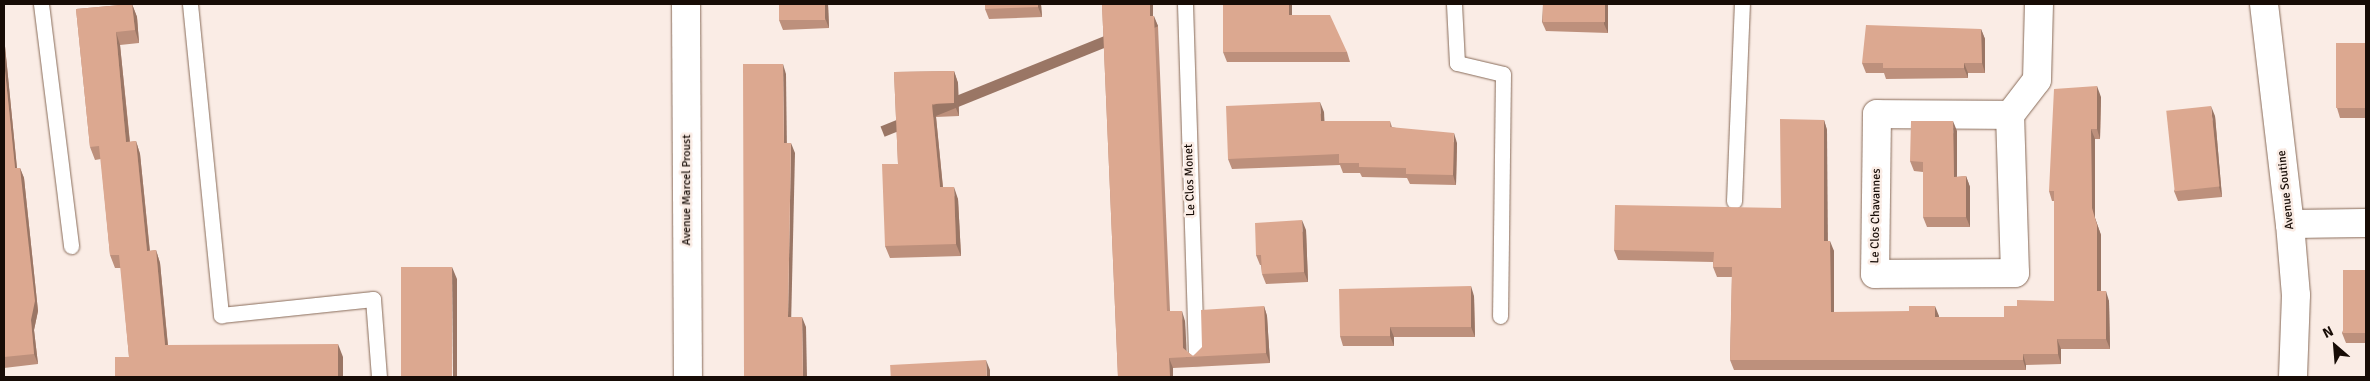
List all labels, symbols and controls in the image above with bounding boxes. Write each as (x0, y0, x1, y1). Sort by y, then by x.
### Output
street label: Avenue Marcel Proust (680, 135, 694, 245)
street label: Le Clos Monet (1182, 144, 1198, 216)
street label: Avenue Soutine (2275, 150, 2297, 230)
street label: Le Clos Chavannes (1868, 168, 1884, 264)
north arrow (2310, 321, 2360, 371)
text: N (2320, 322, 2336, 342)

